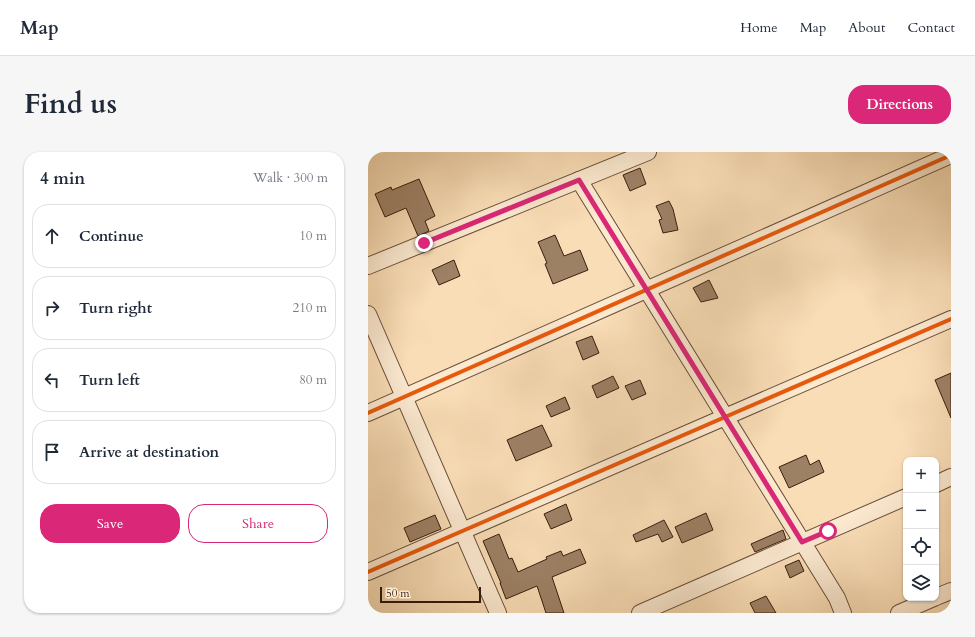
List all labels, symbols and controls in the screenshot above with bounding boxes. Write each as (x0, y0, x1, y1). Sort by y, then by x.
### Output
text: Map (20, 15, 59, 41)
text: Home (740, 18, 778, 37)
text: Map (800, 18, 826, 37)
text: About (848, 18, 885, 37)
text: Contact (907, 18, 955, 37)
text: Find us (24, 85, 117, 123)
button: Directions (848, 85, 951, 124)
text: 4 min (40, 167, 85, 190)
text: Walk · 300 m (253, 169, 328, 187)
icon: ahead (41, 225, 63, 247)
text: Continue (79, 226, 144, 246)
text: 10 m (299, 227, 327, 245)
route end (415, 234, 433, 252)
icon: right (41, 297, 63, 319)
text: Turn right (79, 298, 152, 318)
text: 210 m (293, 299, 327, 317)
icon: left (41, 369, 63, 391)
text: Turn left (79, 370, 140, 390)
text: 80 m (299, 371, 327, 389)
icon: arrive (41, 441, 63, 463)
text: Arrive at destination (79, 442, 219, 462)
map controls (903, 457, 939, 601)
button: + (903, 457, 939, 493)
button: − (903, 493, 939, 529)
button: Save (40, 504, 180, 543)
button: Share (188, 504, 328, 543)
route start (819, 522, 837, 540)
button: locate (903, 529, 939, 565)
button: layers (903, 565, 939, 601)
scale bar (380, 585, 481, 604)
text: 50 m (386, 586, 410, 601)

